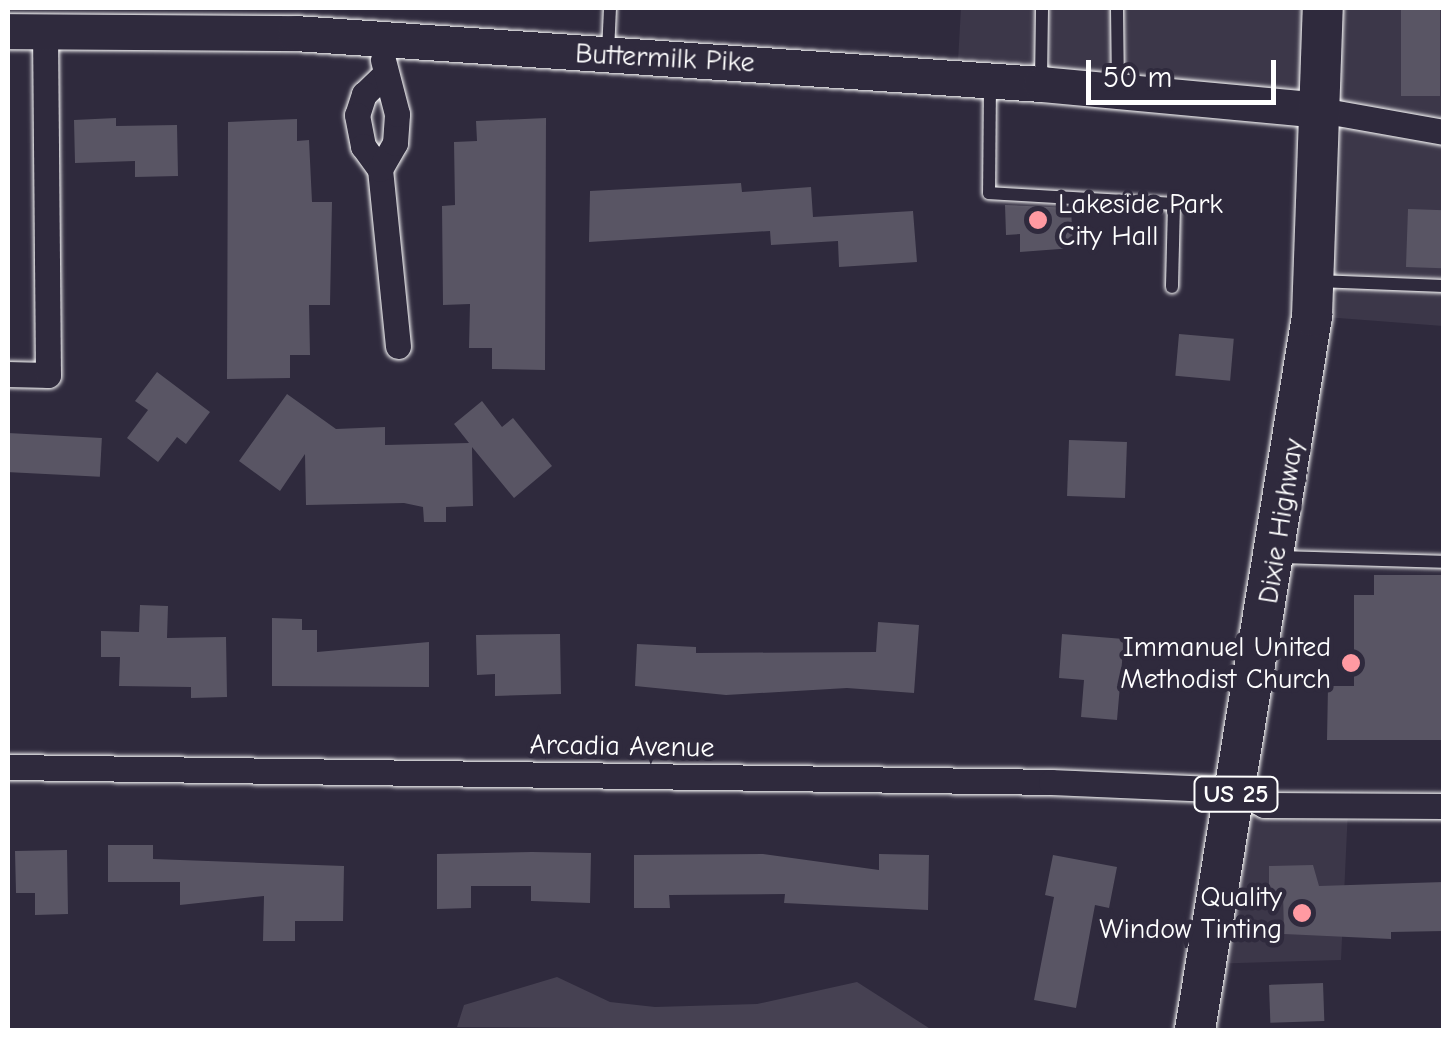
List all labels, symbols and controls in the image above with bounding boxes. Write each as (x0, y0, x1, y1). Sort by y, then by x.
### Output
street label: Buttermilk Pike (574, 37, 756, 79)
scale bar (1091, 40, 1281, 102)
text: 50 m (1103, 60, 1172, 95)
place label: Lakeside Park City Hall (1058, 187, 1223, 253)
marker: Lakeside Park City Hall (1027, 209, 1049, 231)
street label: Dixie Highway (1251, 436, 1311, 606)
place label: Immanuel United Methodist Church (1120, 630, 1331, 696)
marker: Immanuel United Methodist Church (1340, 652, 1362, 674)
street label: Arcadia Avenue (529, 728, 715, 764)
road number: US 25 (1194, 774, 1278, 814)
place label: Quality Window Tinting (1099, 880, 1282, 946)
marker: Quality Window Tinting (1291, 902, 1313, 924)

